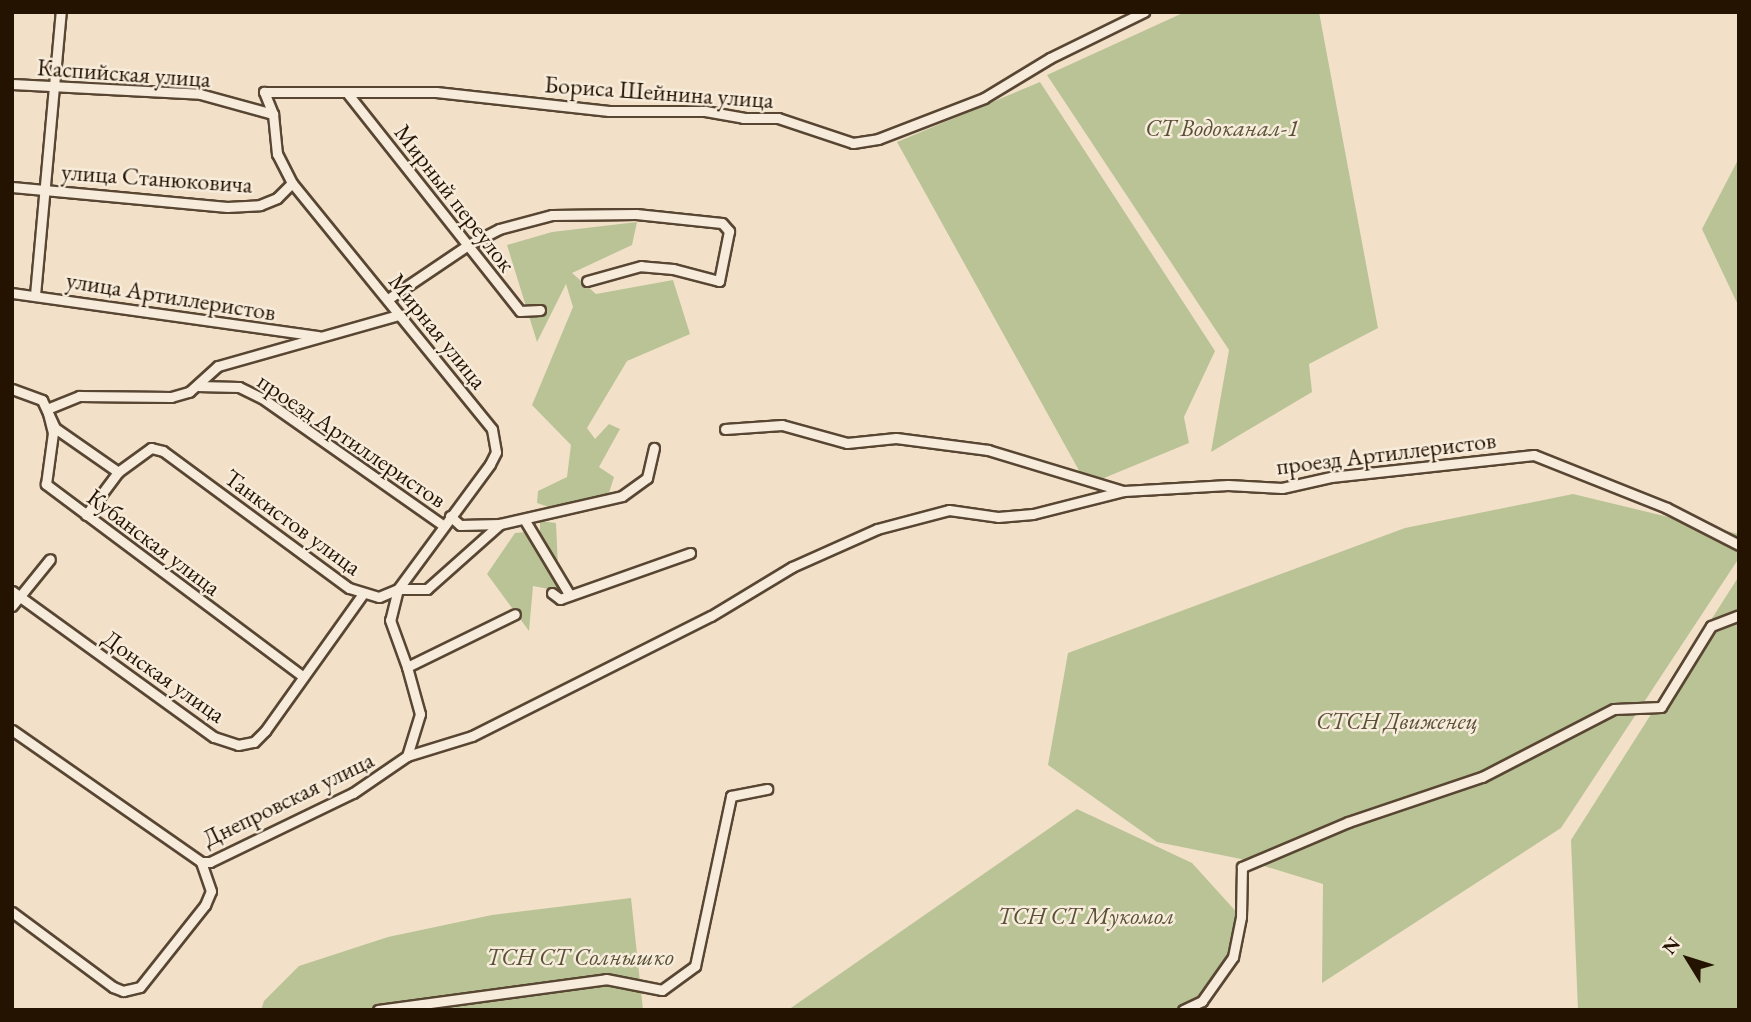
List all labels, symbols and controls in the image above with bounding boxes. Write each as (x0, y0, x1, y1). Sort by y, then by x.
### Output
street label: Каспийская улица (36, 53, 212, 93)
street label: Бориса Шейнина улица (543, 70, 775, 114)
park label: СТ Водоканал-1 (1145, 114, 1299, 142)
street label: Мирный переулок (388, 118, 522, 278)
street label: улица Станюковича (60, 157, 254, 199)
street label: улица Артиллеристов (64, 265, 278, 327)
street label: Мирная улица (383, 267, 493, 395)
street label: проезд Артиллеристов (252, 366, 452, 514)
street label: проезд Артиллеристов (1275, 425, 1497, 481)
street label: Танкистов улица (219, 463, 367, 581)
street label: Кубанская улица (81, 482, 227, 602)
street label: Донская улица (97, 623, 231, 729)
park label: СТСН Движенец (1316, 707, 1478, 735)
street label: Днепровская улица (198, 745, 378, 853)
park label: ТСН СТ Мукомол (998, 902, 1174, 930)
north arrow (1653, 924, 1723, 994)
text: N (1656, 932, 1686, 960)
park label: ТСН СТ Солнышко (486, 943, 674, 971)

